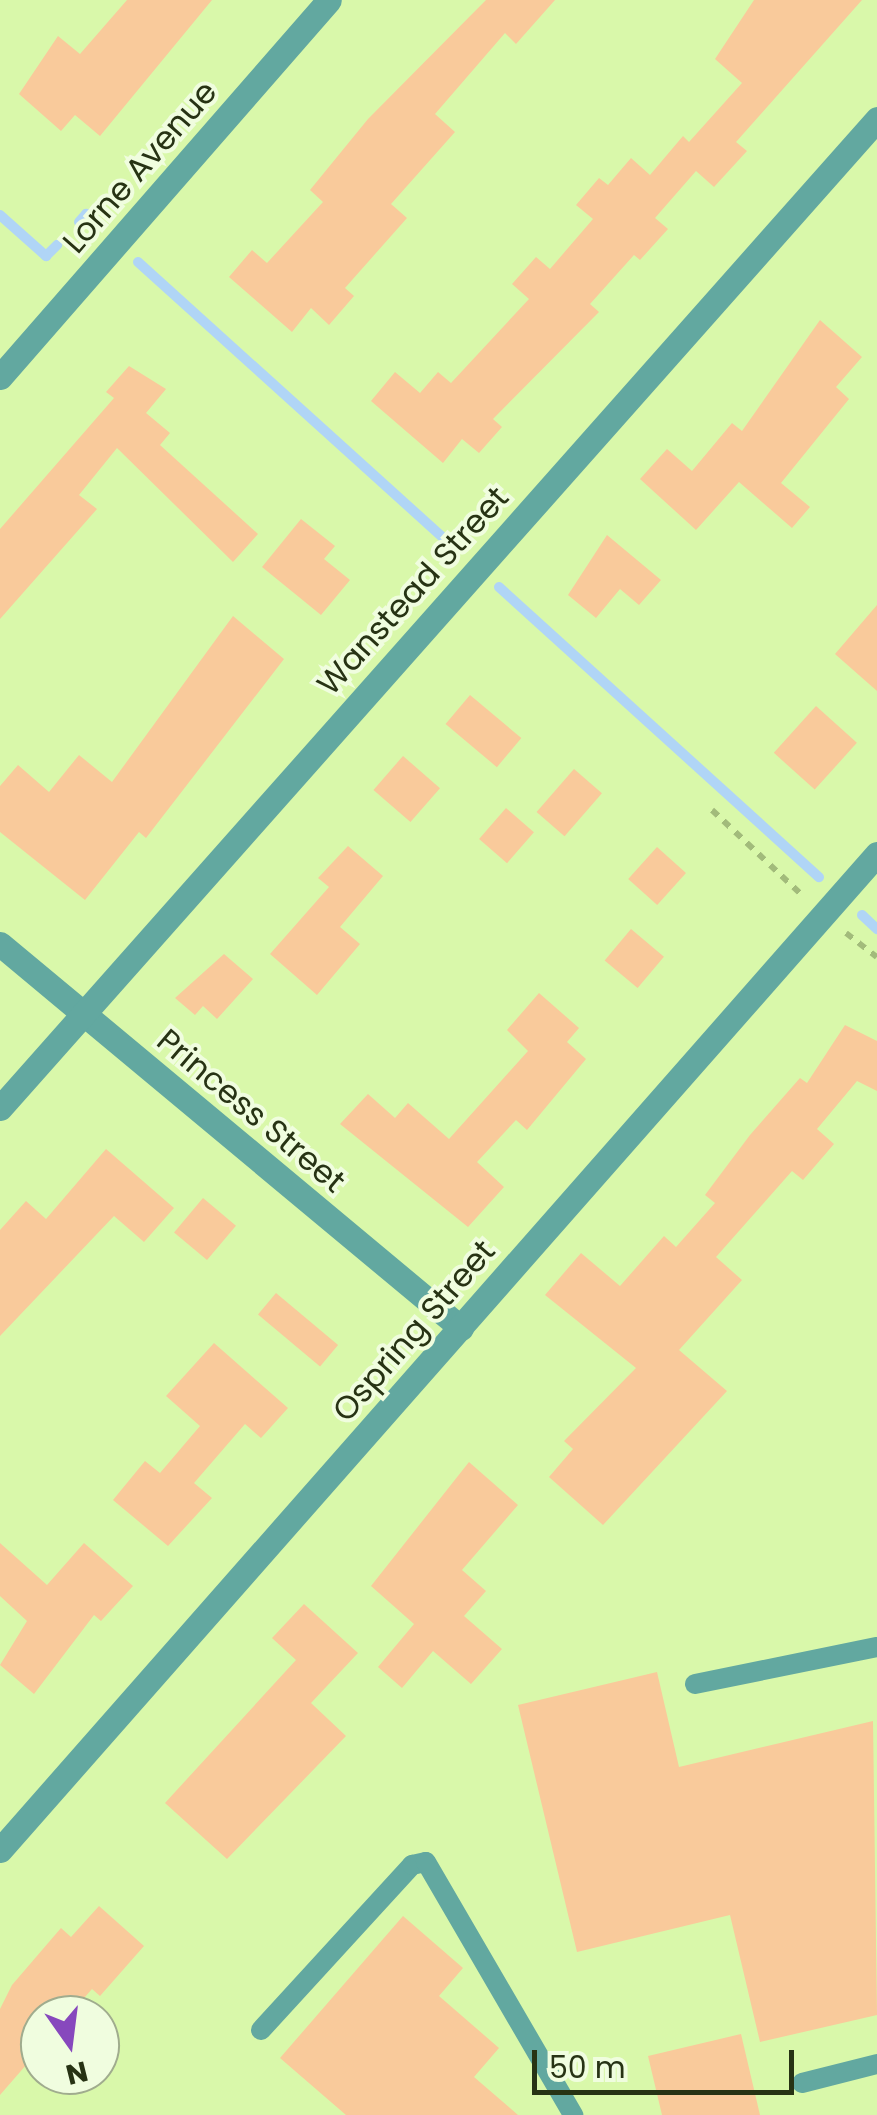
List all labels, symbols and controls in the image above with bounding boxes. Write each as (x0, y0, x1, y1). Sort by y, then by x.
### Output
street label: Lorne Avenue (55, 73, 225, 261)
street label: Wanstead Street (309, 479, 517, 703)
street label: Princess Street (149, 1021, 353, 1201)
street label: Ospring Street (325, 1232, 503, 1430)
north arrow (20, 1995, 120, 2095)
scale bar (537, 2030, 800, 2092)
text: 50 m (549, 2046, 626, 2089)
text: N (62, 2051, 92, 2094)

